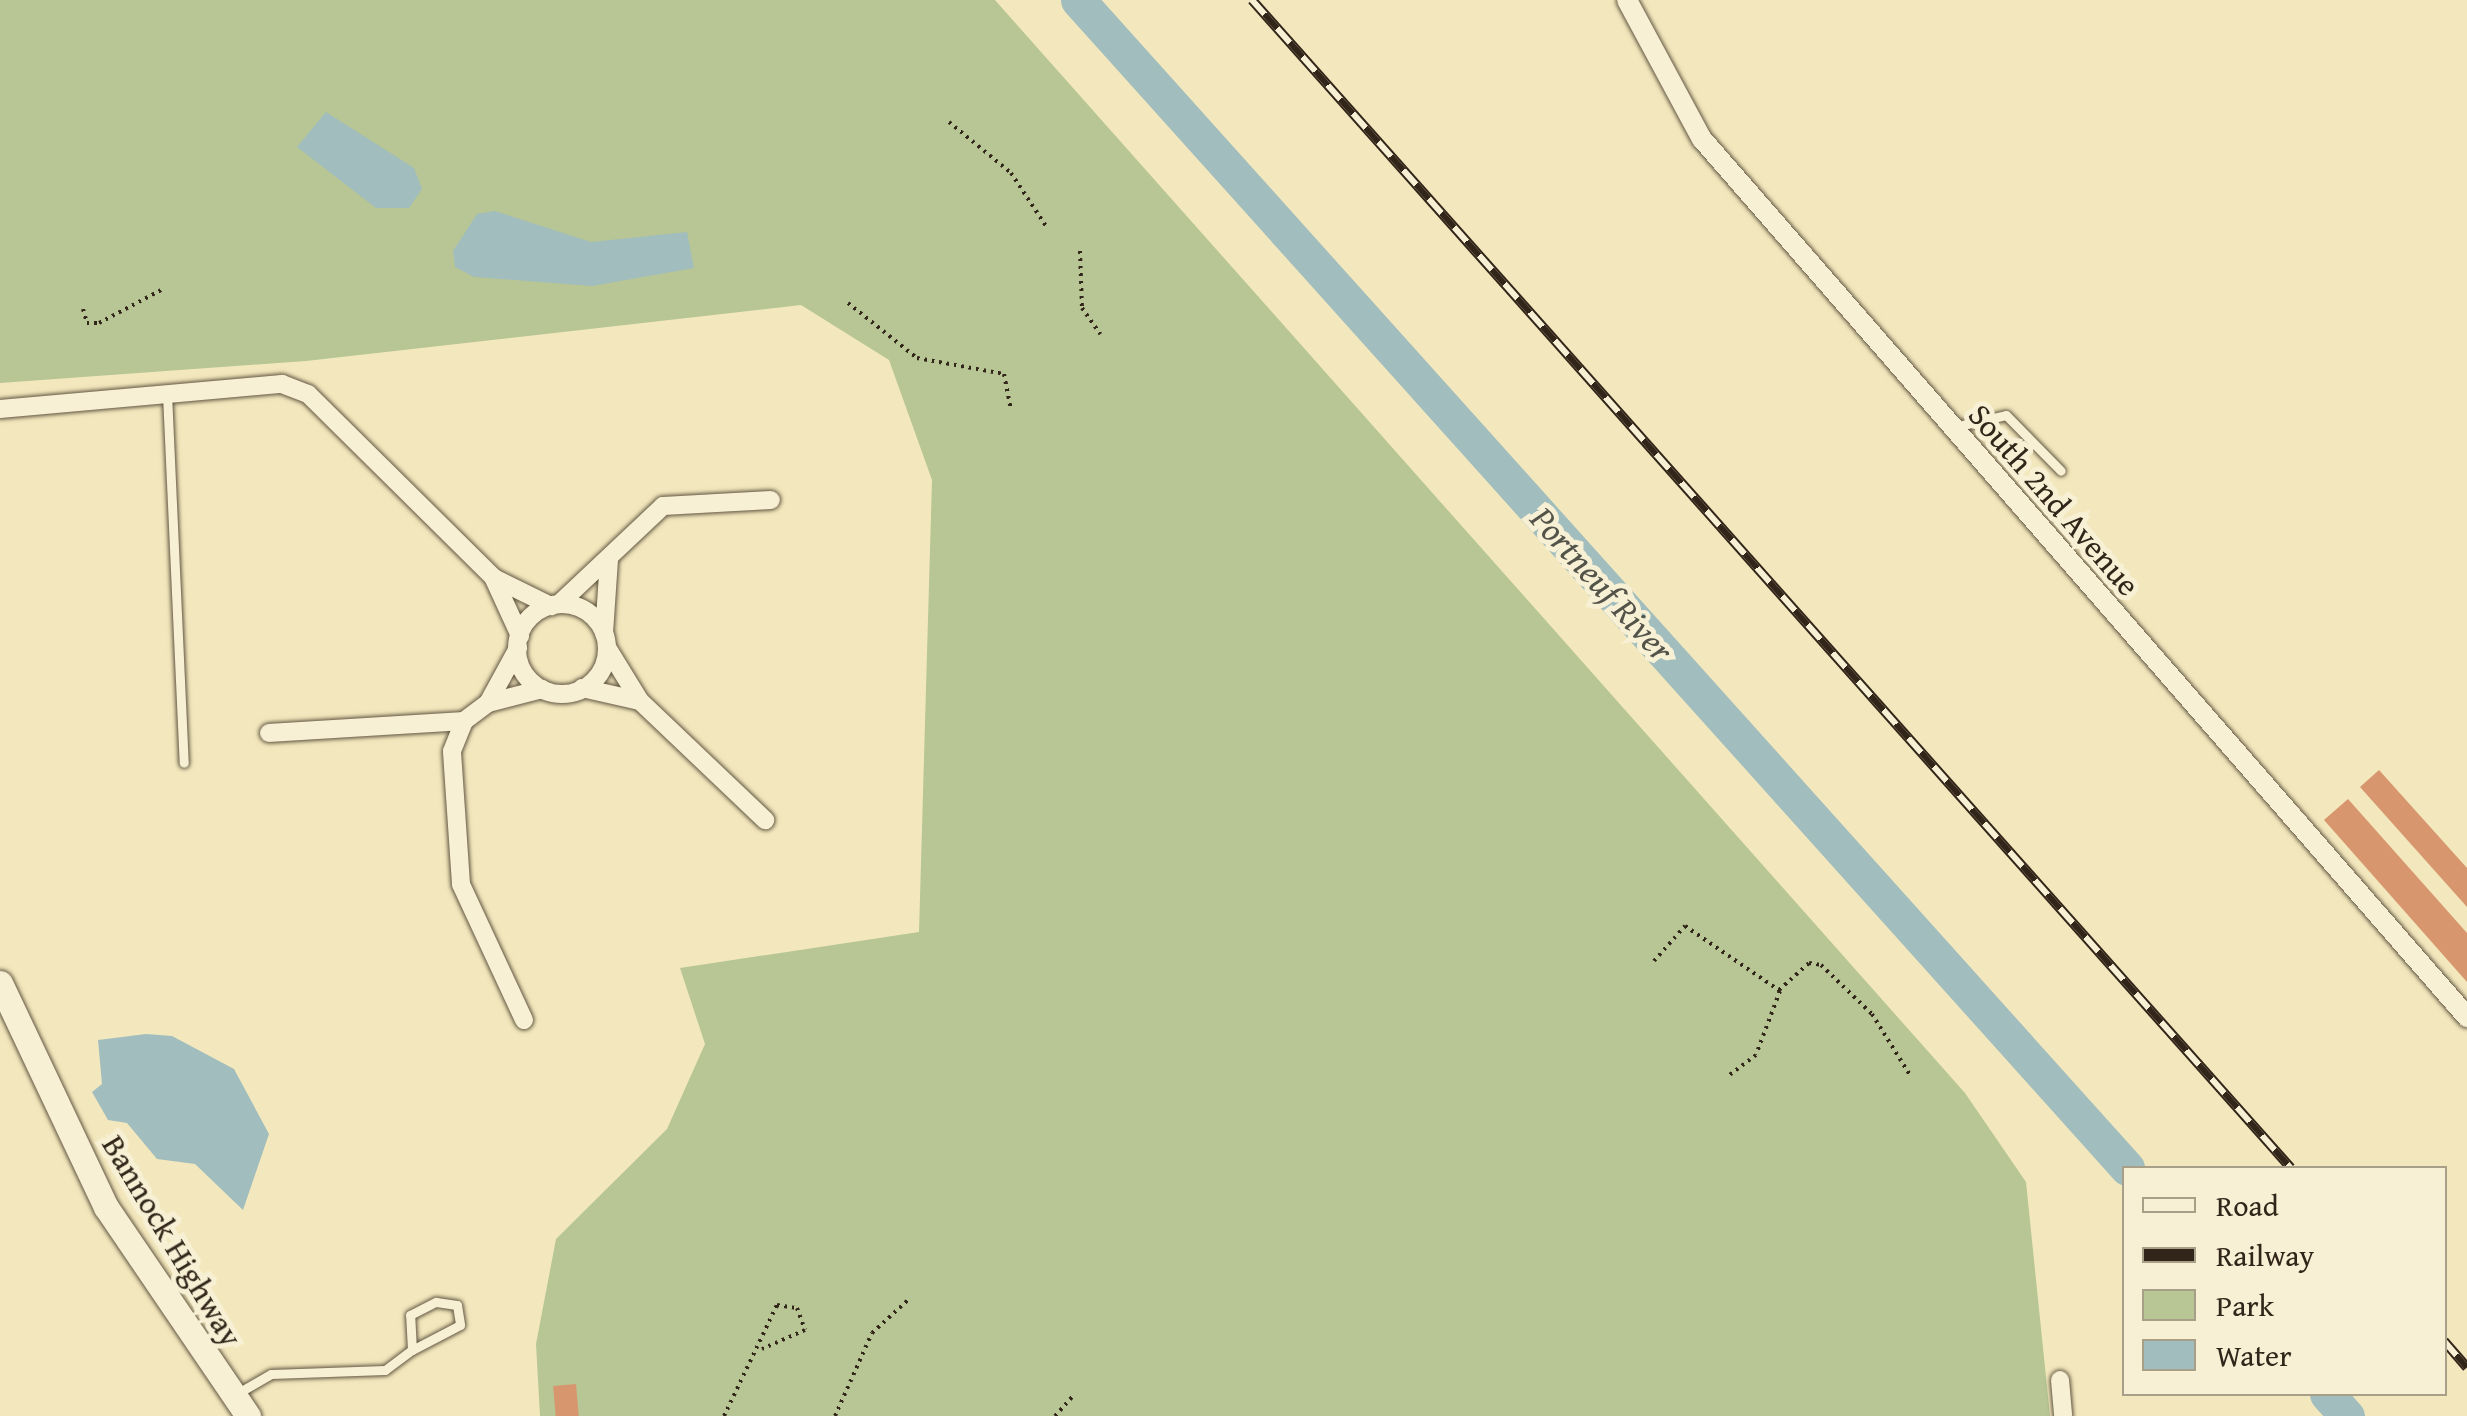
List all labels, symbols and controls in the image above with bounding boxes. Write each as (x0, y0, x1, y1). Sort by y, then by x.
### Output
street label: South 2nd Avenue (1960, 396, 2148, 604)
water label: Portneuf River (1522, 498, 1682, 670)
street label: Bannock Highway (94, 1128, 250, 1354)
legend (2122, 1166, 2447, 1396)
text: Road (2216, 1183, 2279, 1227)
text: Railway (2216, 1233, 2314, 1277)
text: Park (2216, 1283, 2274, 1327)
text: Water (2216, 1333, 2292, 1377)

